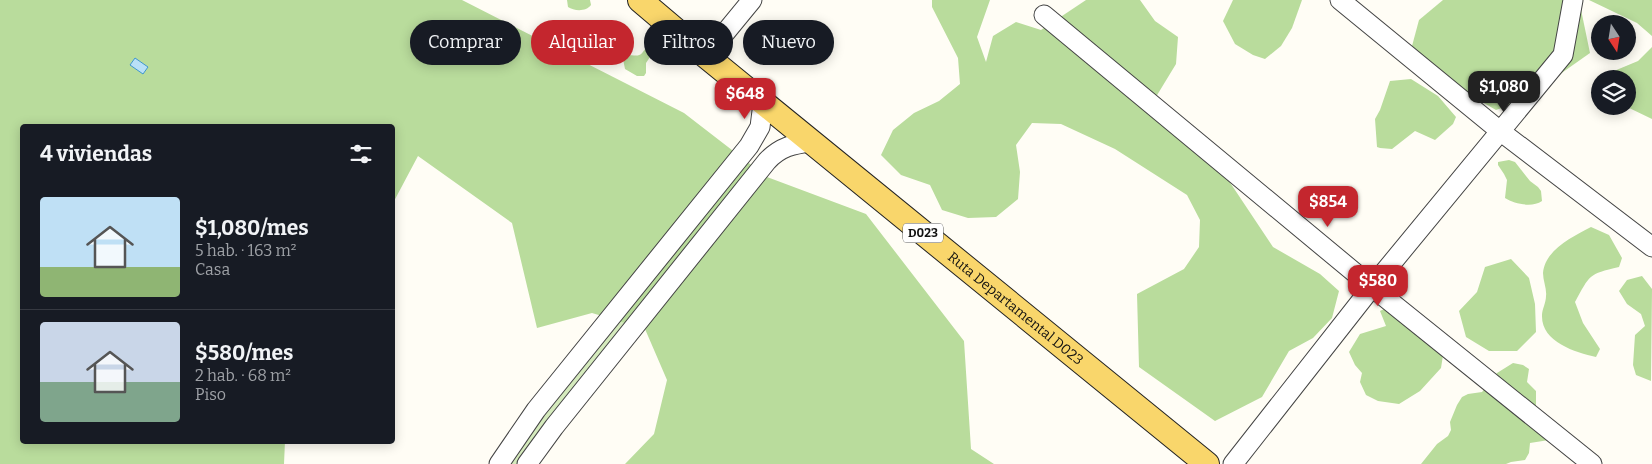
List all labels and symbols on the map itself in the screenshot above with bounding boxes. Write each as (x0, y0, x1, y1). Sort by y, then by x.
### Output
north arrow (1591, 15, 1636, 60)
pin: $1,080 (1463, 70, 1545, 113)
pin: $648 (715, 78, 775, 120)
pin: $854 (1298, 186, 1358, 228)
road number: D023 (903, 224, 943, 242)
street label: Ruta Departamental D023 (944, 248, 1087, 369)
pin: $580 (1348, 264, 1408, 307)

